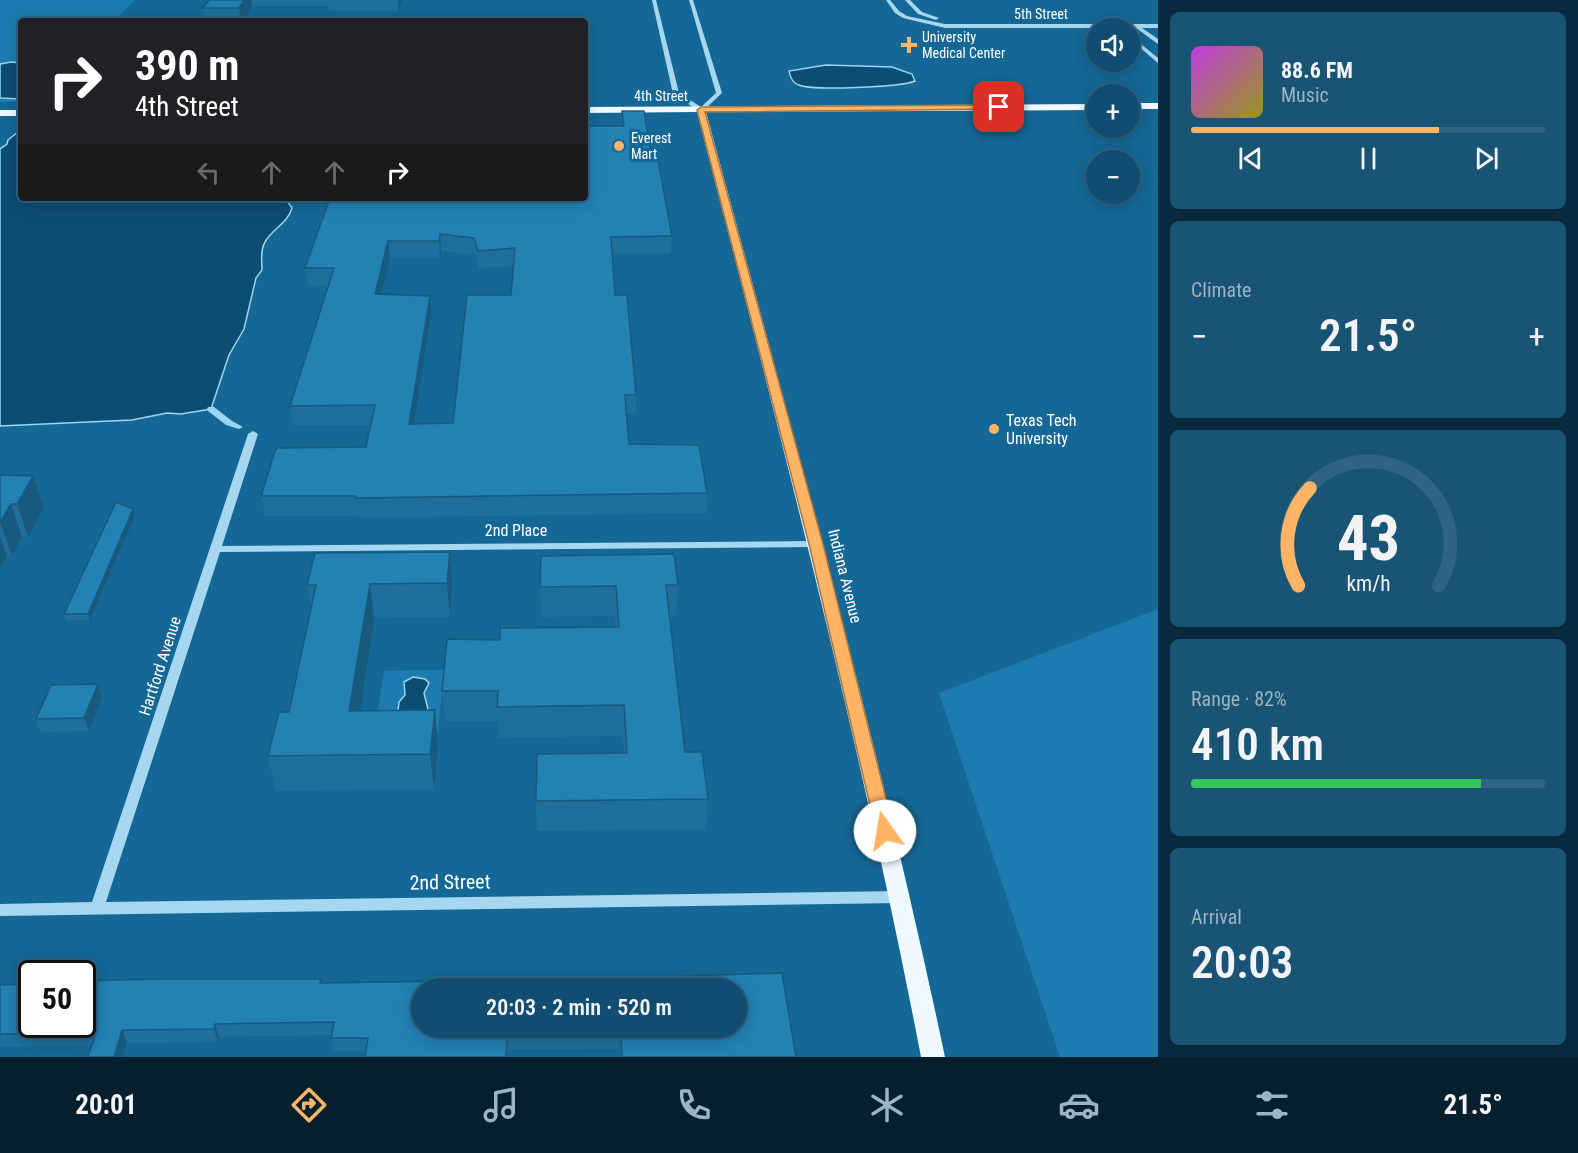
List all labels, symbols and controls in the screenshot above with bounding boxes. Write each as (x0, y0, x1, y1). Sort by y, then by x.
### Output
street label: 5th Street (1014, 6, 1068, 22)
map controls (1086, 18, 1140, 204)
button: sound (1086, 18, 1140, 72)
place label: University Medical Center (922, 29, 1005, 61)
marker: University Medical Center (900, 36, 918, 54)
text: 390 m (135, 41, 240, 90)
icon: right (36, 42, 114, 120)
text: 88.6 FM (1281, 58, 1353, 83)
pin (973, 81, 1024, 132)
text: Music (1281, 83, 1329, 107)
button: + (1086, 84, 1140, 138)
street label: 4th Street (634, 88, 688, 104)
icon: arrive (982, 90, 1015, 123)
text: 4th Street (135, 91, 239, 123)
place label: Everest Mart (631, 130, 671, 162)
marker: Everest Mart (612, 139, 626, 153)
icon: previous (1234, 142, 1267, 175)
icon: pause (1352, 142, 1385, 175)
icon: next (1470, 142, 1503, 175)
button: − (1086, 150, 1140, 204)
icon: left (192, 156, 225, 189)
icon: ahead (255, 156, 288, 189)
icon: ahead (318, 156, 351, 189)
icon: right (381, 156, 414, 189)
text: Climate (1191, 278, 1251, 302)
text: 21.5° (1319, 309, 1417, 362)
text: − (1191, 317, 1208, 356)
text: + (1529, 317, 1545, 356)
place label: Texas Tech University (1006, 411, 1077, 448)
marker: Texas Tech University (987, 422, 1001, 436)
text: 43 (1336, 502, 1400, 575)
street label: 2nd Place (485, 521, 547, 540)
street label: Indiana Avenue (824, 527, 866, 625)
text: km/h (1346, 571, 1390, 596)
street label: Hartford Avenue (135, 614, 185, 718)
text: Range · 82% (1191, 687, 1287, 711)
text: 410 km (1191, 718, 1324, 771)
position arrow (853, 799, 917, 863)
street label: 2nd Street (409, 869, 491, 895)
text: Arrival (1191, 905, 1242, 929)
text: 20:03 (1191, 936, 1293, 989)
speed limit sign: 50 (18, 960, 96, 1038)
text: 20:03 · 2 min · 520 m (486, 995, 672, 1020)
icon: directions (288, 1084, 330, 1126)
icon: music (480, 1084, 522, 1126)
icon: phone (673, 1084, 715, 1126)
icon: climate (866, 1084, 908, 1126)
icon: car (1058, 1084, 1100, 1126)
icon: filters (1251, 1084, 1293, 1126)
text: 20:01 (75, 1089, 137, 1121)
text: 21.5° (1443, 1089, 1503, 1121)

